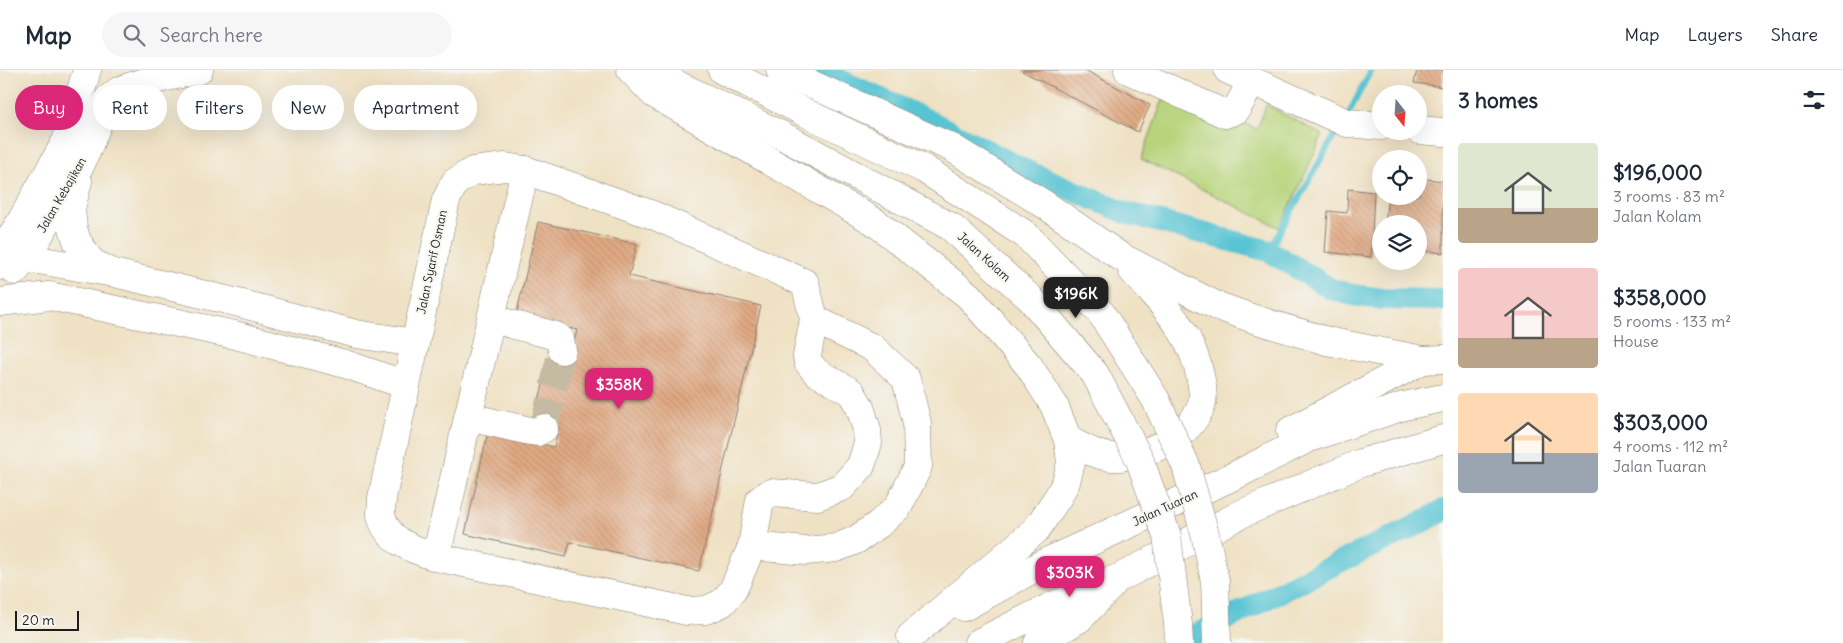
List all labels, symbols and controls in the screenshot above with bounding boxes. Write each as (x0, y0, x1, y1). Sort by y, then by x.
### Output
search box (102, 12, 452, 57)
text: Map (25, 20, 72, 50)
icon: search (120, 21, 148, 49)
text: Search here (160, 23, 263, 47)
text: Map (1624, 23, 1659, 46)
text: Layers (1687, 23, 1743, 46)
text: Share (1771, 23, 1818, 46)
chip: Buy (15, 85, 83, 130)
chip: Rent (93, 85, 167, 130)
chip: Filters (177, 85, 262, 130)
chip: New (272, 85, 344, 130)
chip: Apartment (354, 85, 477, 130)
north arrow (1372, 85, 1428, 140)
map controls (1372, 85, 1427, 270)
icon: filters (1800, 86, 1828, 114)
text: 3 homes (1458, 87, 1538, 114)
button: locate (1372, 150, 1427, 205)
street label: Jalan Kebajikan (34, 154, 89, 235)
text: $196,000 (1613, 159, 1703, 186)
icon: home (1498, 163, 1558, 223)
text: 3 rooms · 83 m² (1613, 186, 1725, 206)
text: Jalan Kolam (1613, 206, 1701, 226)
street label: Jalan Syarif Osman (413, 208, 450, 315)
button: layers (1372, 215, 1427, 270)
street label: Jalan Kolam (955, 229, 1014, 285)
pin: $196K (1041, 276, 1111, 319)
text: $196K (1054, 283, 1098, 303)
text: $358,000 (1613, 284, 1707, 311)
icon: home (1498, 288, 1558, 348)
text: 5 rooms · 133 m² (1613, 311, 1731, 331)
text: House (1613, 331, 1659, 351)
pin: $358K (584, 368, 654, 410)
text: $358K (596, 374, 642, 394)
text: $303,000 (1613, 409, 1708, 436)
icon: home (1498, 413, 1558, 473)
text: 4 rooms · 112 m² (1613, 436, 1728, 456)
text: Jalan Tuaran (1613, 456, 1706, 476)
street label: Jalan Tuaran (1130, 486, 1200, 529)
pin: $303K (1035, 556, 1105, 598)
text: $303K (1046, 562, 1094, 582)
scale bar (15, 608, 79, 631)
text: 20 m (22, 611, 55, 629)

